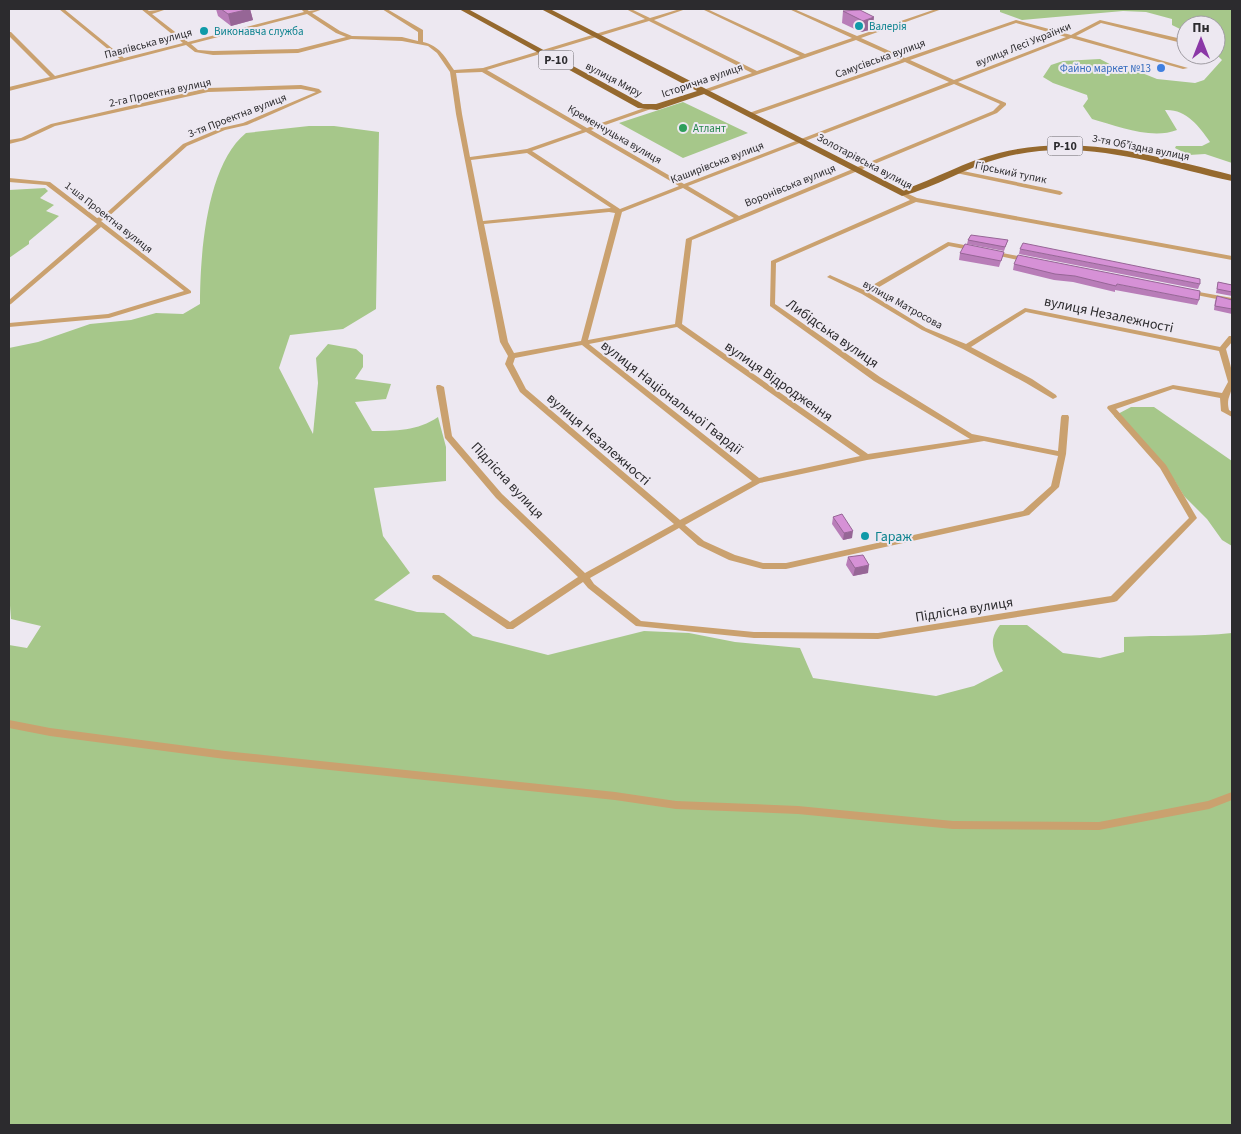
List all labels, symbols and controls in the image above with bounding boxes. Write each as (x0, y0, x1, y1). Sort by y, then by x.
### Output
north arrow (1176, 15, 1226, 65)
street label: вулиця Лесі Українки (973, 18, 1073, 70)
text: Пн (1192, 18, 1210, 38)
place label: Валерія (869, 19, 907, 34)
marker: Валерія (853, 20, 865, 32)
place label: Виконавча служба (214, 24, 303, 39)
street label: Павлівська вулиця (103, 25, 194, 62)
marker: Виконавча служба (198, 25, 210, 37)
street label: Самусівська вулиця (833, 35, 927, 82)
road number: Р-10 (538, 50, 574, 70)
street label: вулиця Миру (583, 58, 645, 101)
street label: Історична вулиця (660, 60, 745, 101)
place label: Файно маркет №13 (1060, 61, 1151, 76)
marker: Файно маркет №13 (1155, 62, 1167, 74)
street label: 2-га Проектна вулиця (108, 74, 213, 111)
street label: 3-тя Проектна вулиця (186, 90, 289, 141)
street label: Кременчуцька вулиця (565, 101, 665, 168)
place label: Атлант (693, 121, 726, 136)
marker: Атлант (677, 122, 689, 134)
street label: Золотарівська вулиця (814, 130, 915, 193)
street label: 3-тя Обʼїздна вулиця (1091, 131, 1191, 164)
road number: Р-10 (1048, 136, 1082, 156)
street label: Каширівська вулиця (668, 138, 766, 187)
street label: Гірський тупик (974, 158, 1049, 187)
street label: Воронівська вулиця (742, 160, 838, 211)
street label: 1-ша Проектна вулиця (61, 178, 156, 257)
street label: вулиця Матросова (860, 276, 945, 333)
street label: вулиця Незалежності (1042, 292, 1175, 338)
street label: Либідська вулиця (782, 294, 883, 373)
street label: вулиця Національної Гвардії (596, 336, 747, 460)
street label: вулиця Відродження (720, 337, 837, 427)
street label: вулиця Незалежності (542, 389, 655, 491)
street label: Підлісна вулиця (466, 438, 548, 524)
place label: Гараж (875, 527, 912, 547)
marker: Гараж (859, 530, 871, 542)
street label: Підлісна вулиця (914, 592, 1015, 628)

